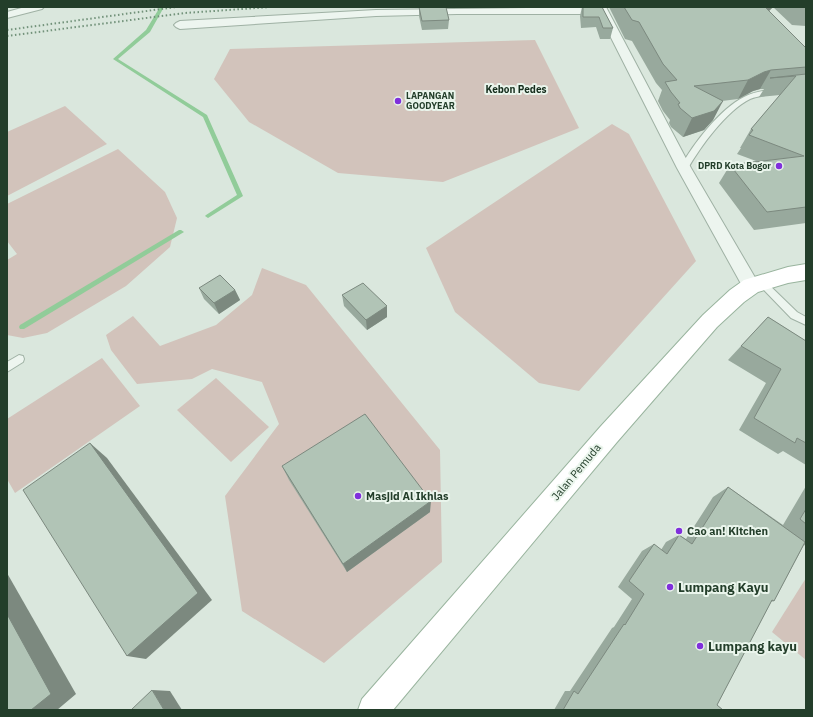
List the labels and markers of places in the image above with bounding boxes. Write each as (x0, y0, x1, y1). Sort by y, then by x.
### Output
place label: LAPANGAN GOODYEAR (406, 90, 455, 111)
marker: LAPANGAN GOODYEAR (393, 96, 403, 106)
place label: DPRD Kota Bogor (698, 160, 771, 171)
marker: DPRD Kota Bogor (774, 161, 784, 171)
place label: Masjid Al Ikhlas (366, 489, 449, 503)
marker: Masjid Al Ikhlas (353, 491, 363, 501)
place label: Cao an! Kitchen (687, 524, 768, 538)
marker: Cao an! Kitchen (674, 526, 684, 536)
place label: Lumpang Kayu (678, 579, 768, 596)
marker: Lumpang Kayu (665, 582, 675, 592)
place label: Lumpang kayu (708, 638, 797, 655)
marker: Lumpang kayu (695, 641, 705, 651)

